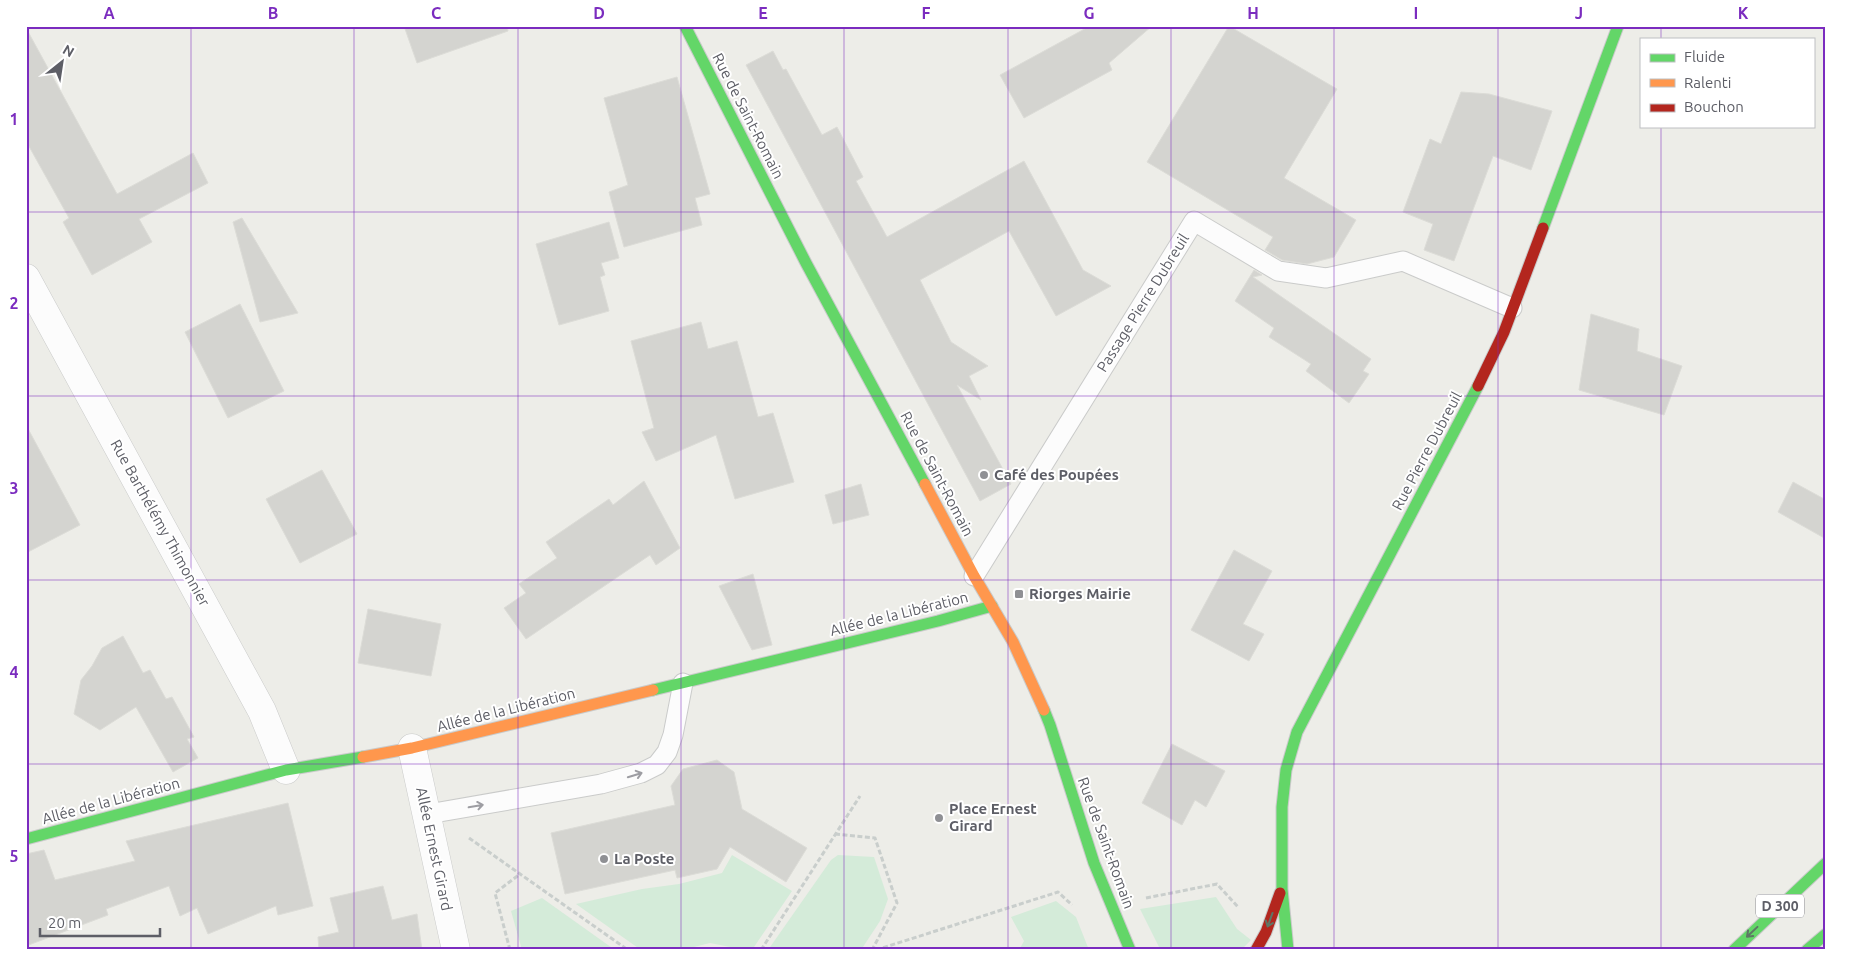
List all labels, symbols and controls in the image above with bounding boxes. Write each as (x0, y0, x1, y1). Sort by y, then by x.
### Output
text: A (103, 4, 115, 22)
text: B (268, 4, 278, 22)
text: C (431, 4, 441, 22)
text: D (593, 4, 605, 22)
text: E (758, 4, 768, 22)
text: F (922, 4, 931, 22)
text: G (1083, 4, 1095, 22)
text: H (1247, 4, 1259, 22)
text: I (1414, 4, 1418, 22)
text: J (1575, 4, 1583, 22)
text: K (1738, 4, 1749, 22)
north arrow (38, 38, 88, 88)
legend (1640, 38, 1814, 128)
text: N (60, 41, 77, 60)
text: Fluide (1684, 48, 1725, 65)
street label: Rue de Saint-Romain (709, 50, 788, 181)
text: Ralenti (1684, 74, 1731, 91)
text: Bouchon (1684, 98, 1744, 115)
text: 1 (9, 110, 19, 128)
street label: Passage Pierre Dubreuil (1093, 231, 1192, 375)
text: 2 (9, 294, 19, 312)
street label: Rue Pierre Dubreuil (1388, 389, 1465, 513)
street label: Rue de Saint-Romain (897, 409, 978, 539)
street label: Rue Barthélémy Thimonnier (107, 436, 214, 609)
place label: Café des Poupées (994, 466, 1119, 483)
marker: Café des Poupées (978, 469, 990, 481)
text: 3 (9, 479, 19, 497)
place label: Riorges Mairie (1029, 585, 1131, 602)
street label: Allée de la Libération (828, 588, 970, 639)
marker: Riorges Mairie (1013, 588, 1025, 600)
text: 4 (9, 663, 19, 681)
street label: Allée de la Libération (435, 684, 577, 735)
one-way arrow (627, 769, 643, 779)
street label: Allée de la Libération (40, 774, 182, 827)
street label: Rue de Saint-Romain (1075, 775, 1138, 911)
street label: Allée Ernest Girard (413, 786, 456, 912)
one-way arrow (467, 800, 483, 810)
place label: Place Ernest Girard (949, 800, 1037, 834)
marker: Place Ernest Girard (933, 812, 945, 824)
text: 5 (9, 847, 19, 865)
place label: La Poste (614, 850, 674, 867)
marker: La Poste (598, 853, 610, 865)
road number: D 300 (1756, 894, 1804, 918)
scale bar (40, 906, 160, 938)
one-way arrow (1265, 912, 1274, 927)
text: 20 m (48, 914, 81, 931)
one-way arrow (1746, 926, 1759, 938)

